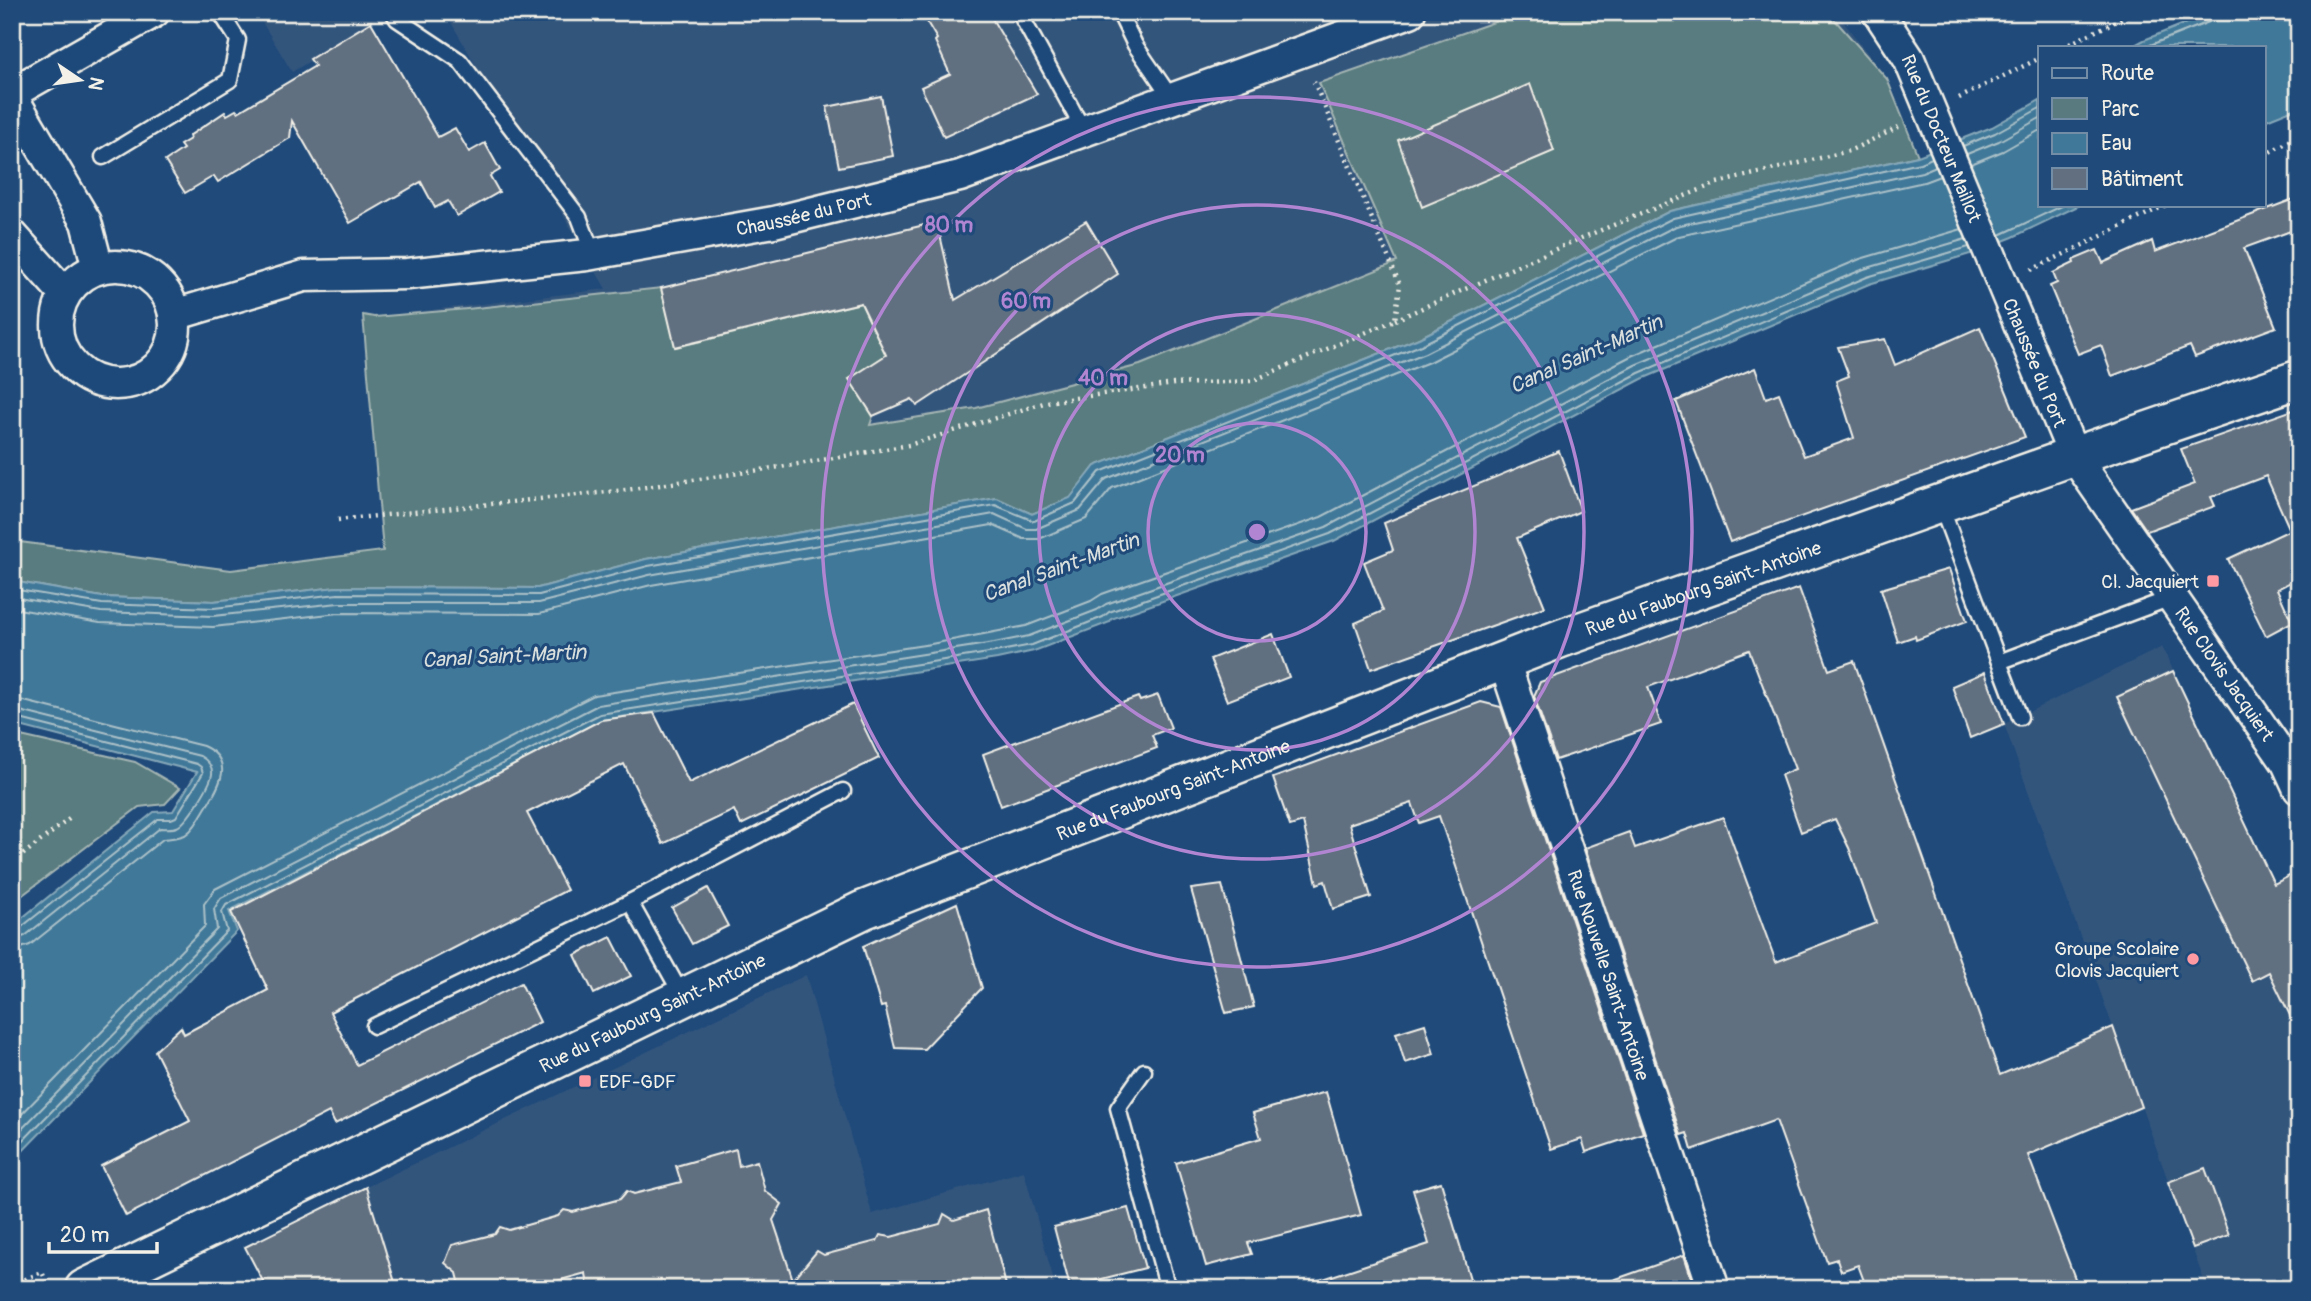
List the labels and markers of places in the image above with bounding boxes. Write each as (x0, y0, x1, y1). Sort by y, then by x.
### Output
centre of rings (1245, 520, 1269, 544)
place label: Cl. Jacquiert (2101, 570, 2199, 594)
marker: Cl. Jacquiert (2205, 573, 2221, 589)
place label: Groupe Scolaire Clovis Jacquiert (2054, 937, 2180, 983)
marker: Groupe Scolaire Clovis Jacquiert (2185, 951, 2201, 967)
place label: EDF-GDF (599, 1070, 676, 1094)
marker: EDF-GDF (577, 1073, 593, 1089)

